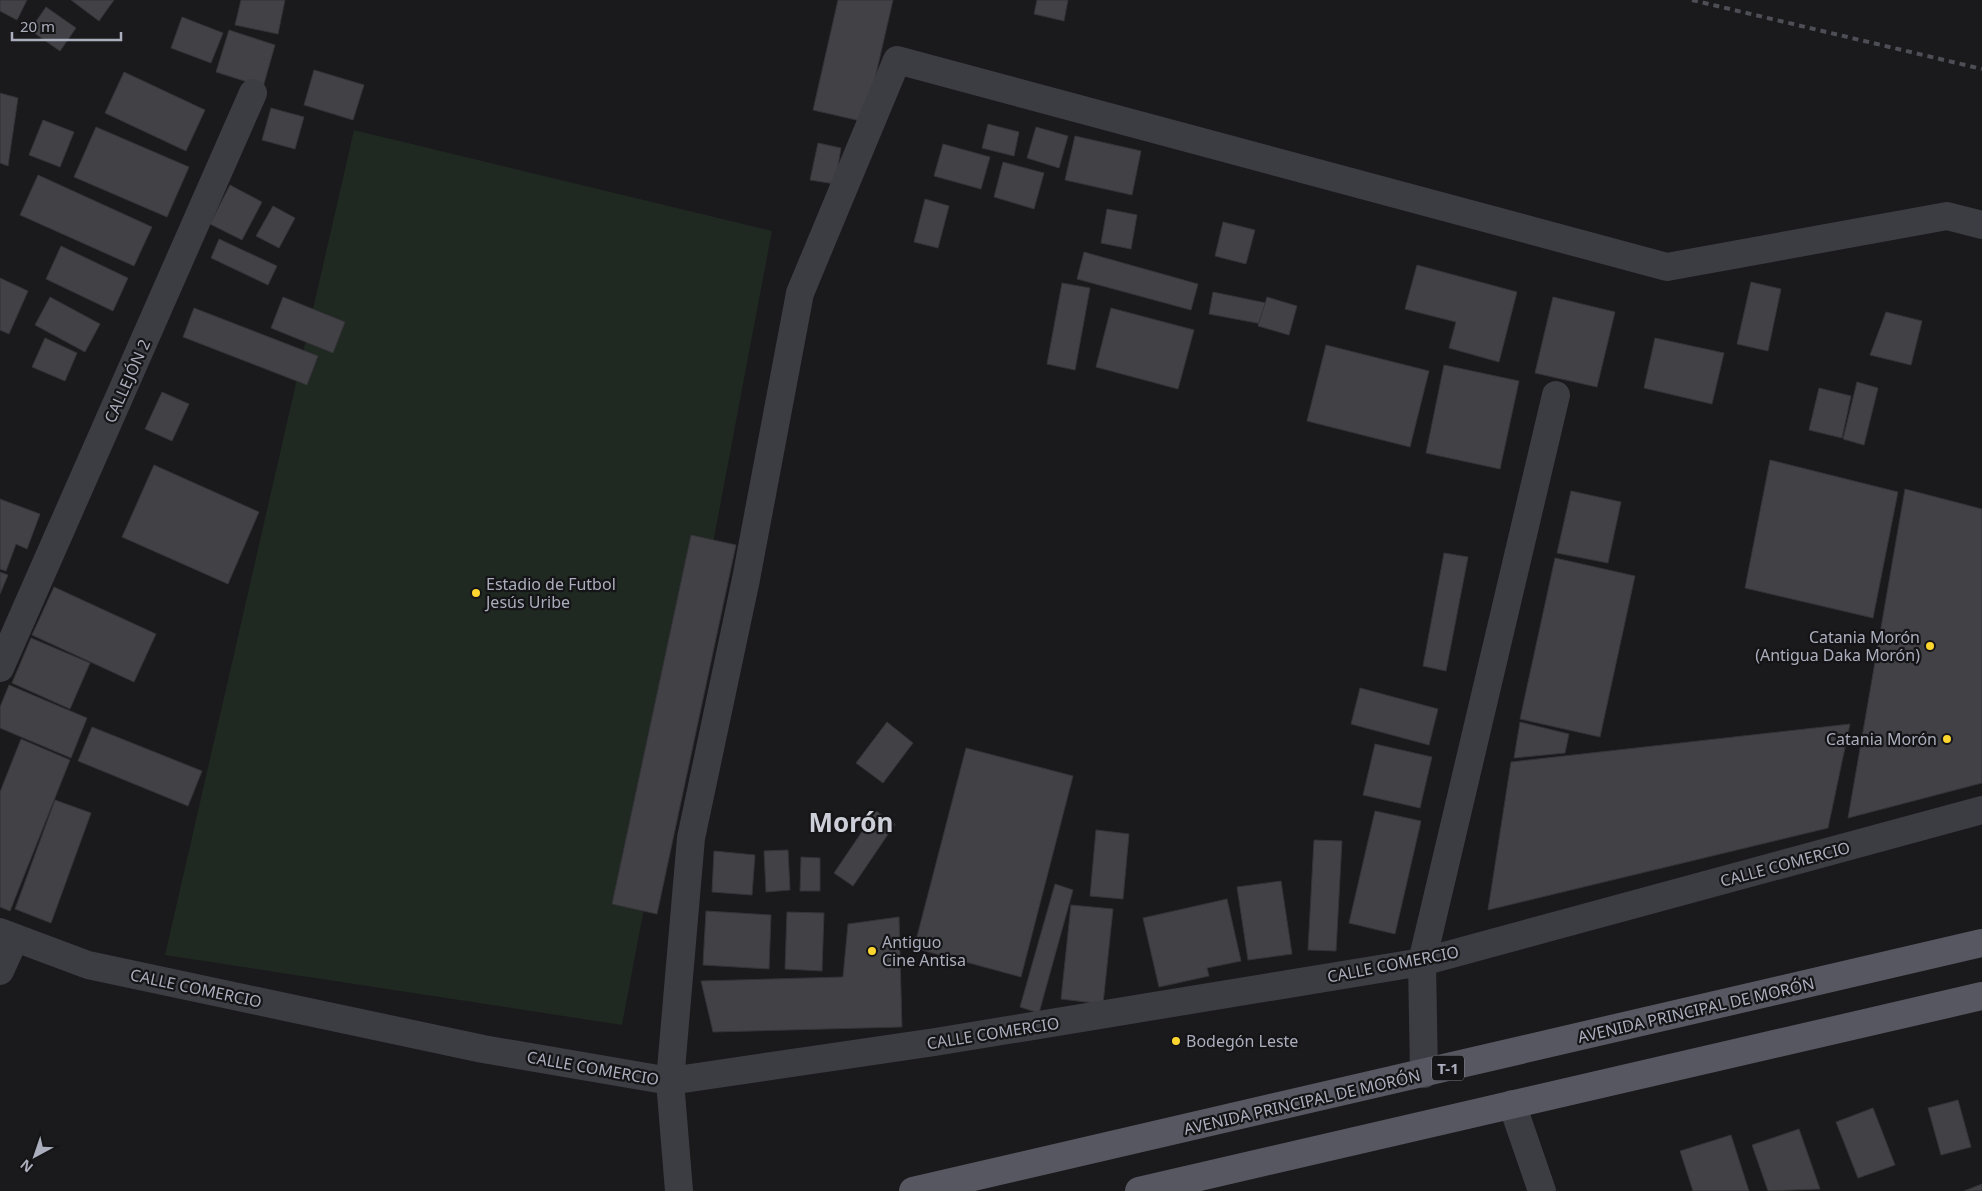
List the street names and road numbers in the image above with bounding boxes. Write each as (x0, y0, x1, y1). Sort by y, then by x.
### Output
street label: CALLEJÓN 2 (99, 336, 155, 426)
street label: CALLE COMERCIO (1718, 836, 1852, 892)
street label: CALLE COMERCIO (1325, 940, 1461, 988)
street label: CALLE COMERCIO (128, 963, 264, 1013)
street label: AVENIDA PRINCIPAL DE MORÓN (1576, 972, 1816, 1048)
street label: CALLE COMERCIO (925, 1012, 1061, 1054)
street label: CALLE COMERCIO (525, 1046, 661, 1090)
road number: T-1 (1432, 1056, 1464, 1080)
street label: AVENIDA PRINCIPAL DE MORÓN (1182, 1064, 1422, 1140)

